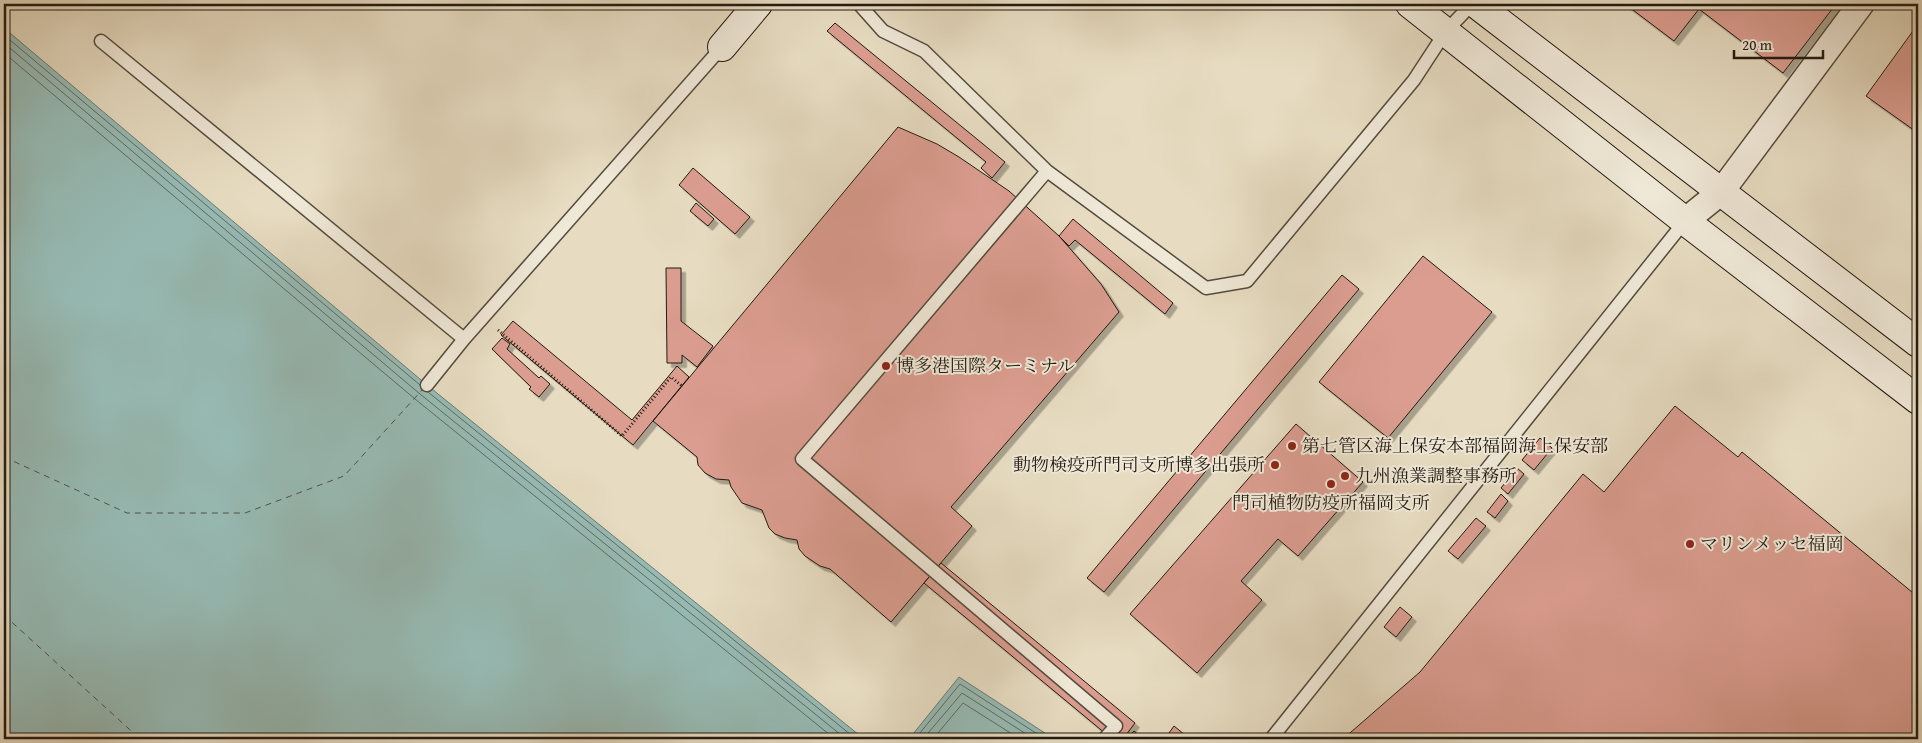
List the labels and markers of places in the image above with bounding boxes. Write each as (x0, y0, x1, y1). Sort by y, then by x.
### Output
place label: 博多港国際ターミナル (896, 352, 1075, 379)
marker: 博多港国際ターミナル (880, 360, 892, 372)
place label: 第七管区海上保安本部福岡海上保安部 (1302, 432, 1608, 459)
marker: 第七管区海上保安本部福岡海上保安部 (1286, 440, 1298, 452)
place label: 動物検疫所門司支所博多出張所 (1013, 451, 1265, 478)
marker: 動物検疫所門司支所博多出張所 (1269, 459, 1281, 471)
place label: 九州漁業調整事務所 (1355, 462, 1517, 489)
marker: 九州漁業調整事務所 (1339, 470, 1351, 482)
marker: 門司植物防疫所福岡支所 (1325, 478, 1337, 490)
place label: 門司植物防疫所福岡支所 (1232, 489, 1430, 516)
place label: マリンメッセ福岡 (1700, 530, 1843, 557)
marker: マリンメッセ福岡 (1684, 538, 1696, 550)

